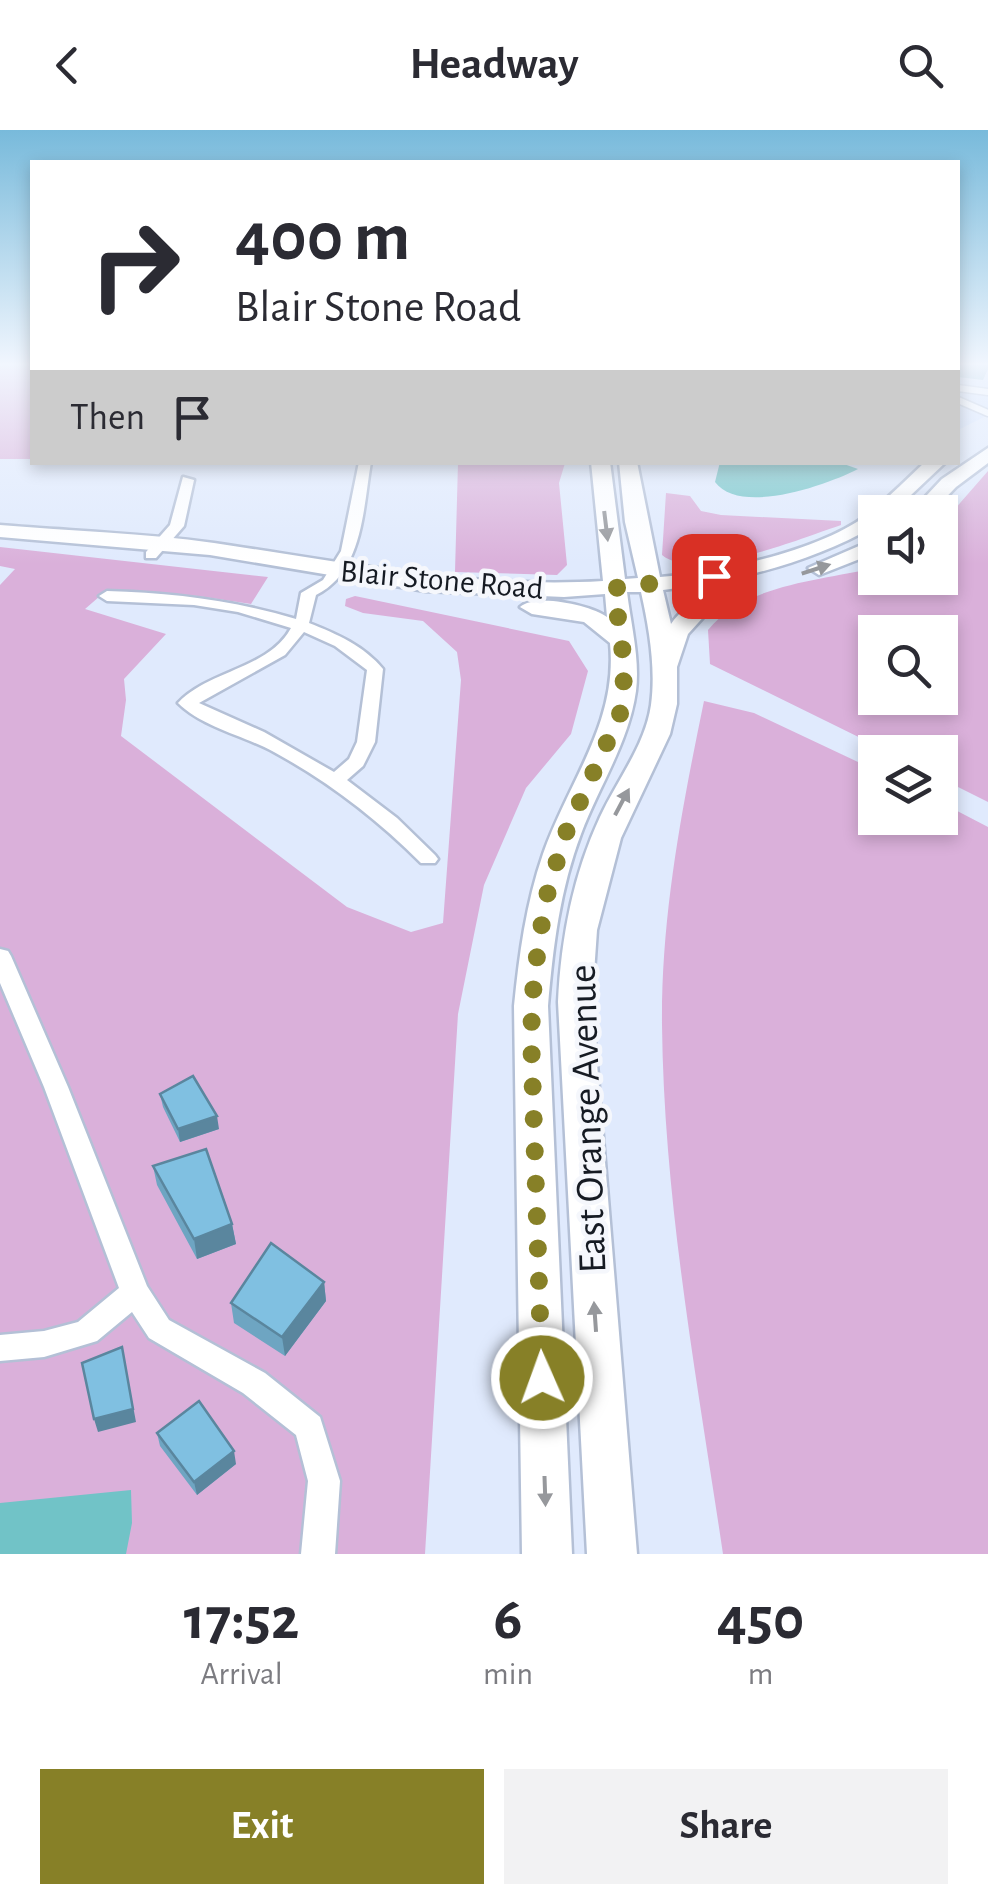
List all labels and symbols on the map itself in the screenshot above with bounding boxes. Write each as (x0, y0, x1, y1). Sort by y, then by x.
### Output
one-way arrow (598, 510, 614, 542)
pin (672, 534, 757, 619)
street label: Blair Stone Road (339, 555, 545, 605)
one-way arrow (801, 560, 831, 575)
one-way arrow (613, 788, 630, 817)
street label: East Orange Avenue (563, 964, 613, 1274)
one-way arrow (587, 1301, 603, 1333)
position arrow (490, 1326, 594, 1430)
one-way arrow (538, 1475, 554, 1507)

